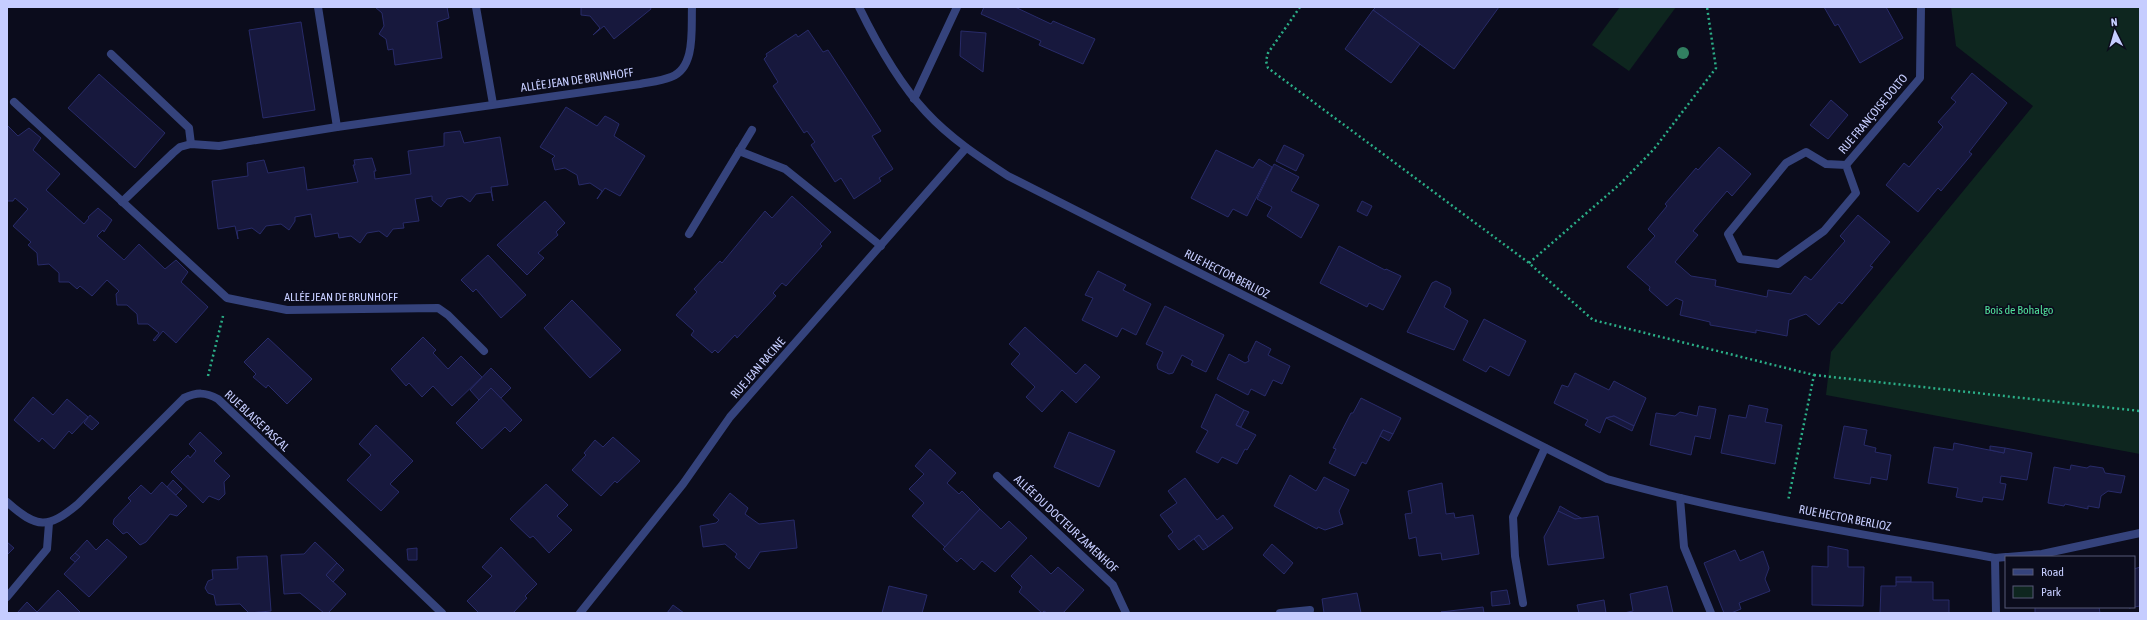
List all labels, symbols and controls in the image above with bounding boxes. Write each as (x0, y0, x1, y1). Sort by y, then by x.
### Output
north arrow (2095, 12, 2135, 52)
text: N (2110, 16, 2118, 28)
street label: ALLÉE JEAN DE BRUNHOFF (520, 65, 634, 95)
street label: RUE FRANÇOISE DOLTO (1835, 71, 1911, 157)
street label: RUE HECTOR BERLIOZ (1182, 246, 1272, 302)
street label: ALLÉE JEAN DE BRUNHOFF (284, 290, 398, 304)
park label: Bois de Bohalgo (1984, 303, 2054, 317)
street label: RUE JEAN RACINE (728, 335, 788, 401)
street label: RUE BLAISE PASCAL (222, 388, 292, 455)
street label: ALLÉE DU DOCTEUR ZAMENHOF (1011, 472, 1121, 576)
street label: RUE HECTOR BERLIOZ (1798, 502, 1893, 534)
legend (2005, 556, 2135, 608)
text: Road (2041, 565, 2064, 579)
text: Park (2041, 585, 2062, 599)

